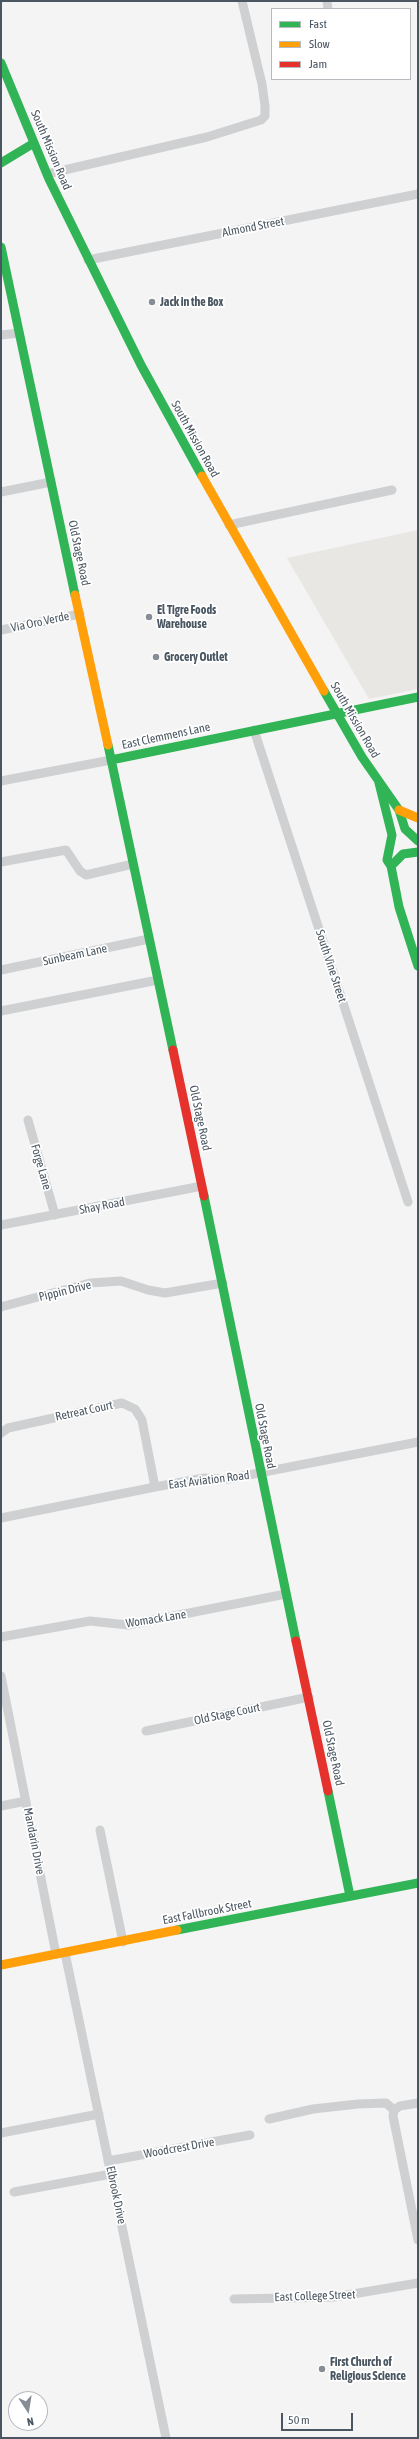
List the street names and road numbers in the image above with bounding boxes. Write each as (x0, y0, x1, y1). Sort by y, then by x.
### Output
street label: South Mission Road (28, 108, 74, 192)
street label: Almond Street (221, 214, 285, 240)
street label: South Mission Road (168, 398, 222, 480)
street label: Old Stage Road (65, 519, 93, 587)
street label: Via Oro Verde (9, 609, 71, 635)
street label: South Mission Road (327, 679, 383, 761)
street label: East Clemmens Lane (121, 720, 211, 752)
street label: South Vine Street (313, 928, 349, 1004)
street label: Sunbeam Lane (42, 941, 108, 969)
street label: Old Stage Road (186, 1084, 214, 1152)
street label: Forge Lane (28, 1142, 54, 1192)
street label: Shay Road (78, 1195, 126, 1217)
street label: Pippin Drive (37, 1278, 93, 1304)
street label: Retreat Court (54, 1398, 114, 1424)
street label: Old Stage Road (252, 1402, 278, 1470)
street label: East Aviation Road (168, 1468, 250, 1492)
street label: Womack Lane (125, 1607, 187, 1631)
street label: Old Stage Court (193, 1700, 261, 1728)
street label: Old Stage Road (319, 1719, 347, 1787)
street label: Mandarin Drive (20, 1806, 48, 1876)
street label: East Fallbrook Street (161, 1896, 253, 1928)
street label: Woodcrest Drive (143, 2135, 215, 2161)
street label: Elbrook Drive (103, 2165, 129, 2225)
street label: East College Street (274, 2287, 356, 2305)

